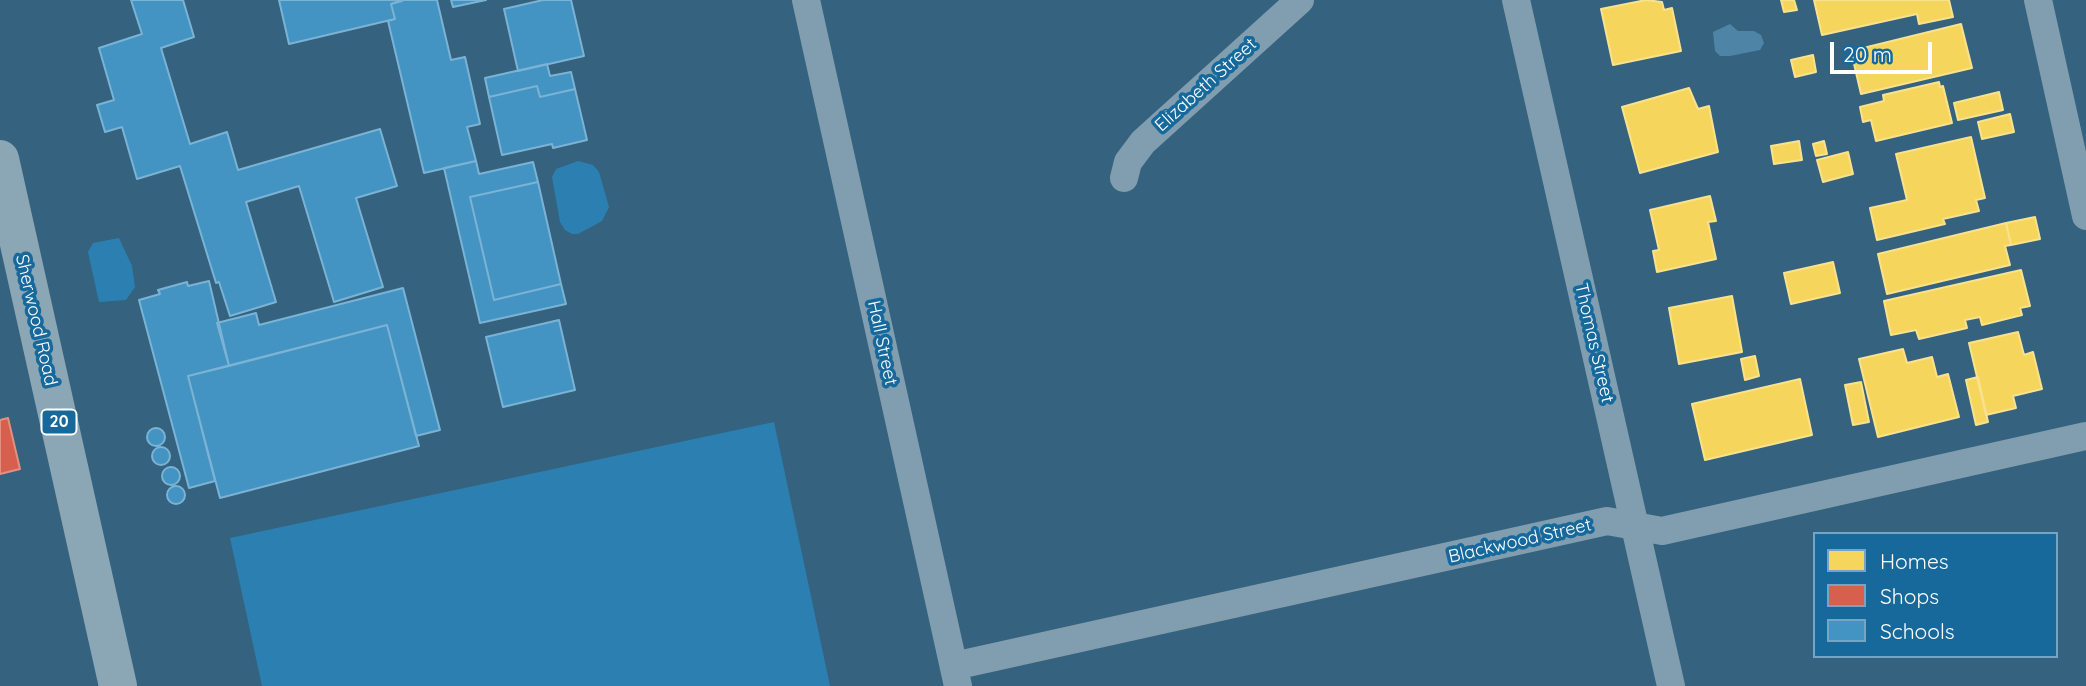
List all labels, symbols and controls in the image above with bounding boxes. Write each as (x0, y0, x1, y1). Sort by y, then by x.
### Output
scale bar (1834, 28, 1936, 72)
street label: Elizabeth Street (1151, 34, 1261, 136)
text: 20 m (1843, 41, 1892, 67)
street label: Sherwood Road (10, 252, 62, 388)
street label: Thomas Street (1570, 281, 1618, 405)
street label: Hall Street (862, 299, 902, 387)
road number: 20 (42, 410, 76, 434)
street label: Blackwood Street (1446, 514, 1594, 568)
legend (1813, 532, 2058, 658)
text: Homes (1880, 548, 1949, 574)
text: Shops (1880, 583, 1939, 609)
text: Schools (1880, 618, 1955, 644)

